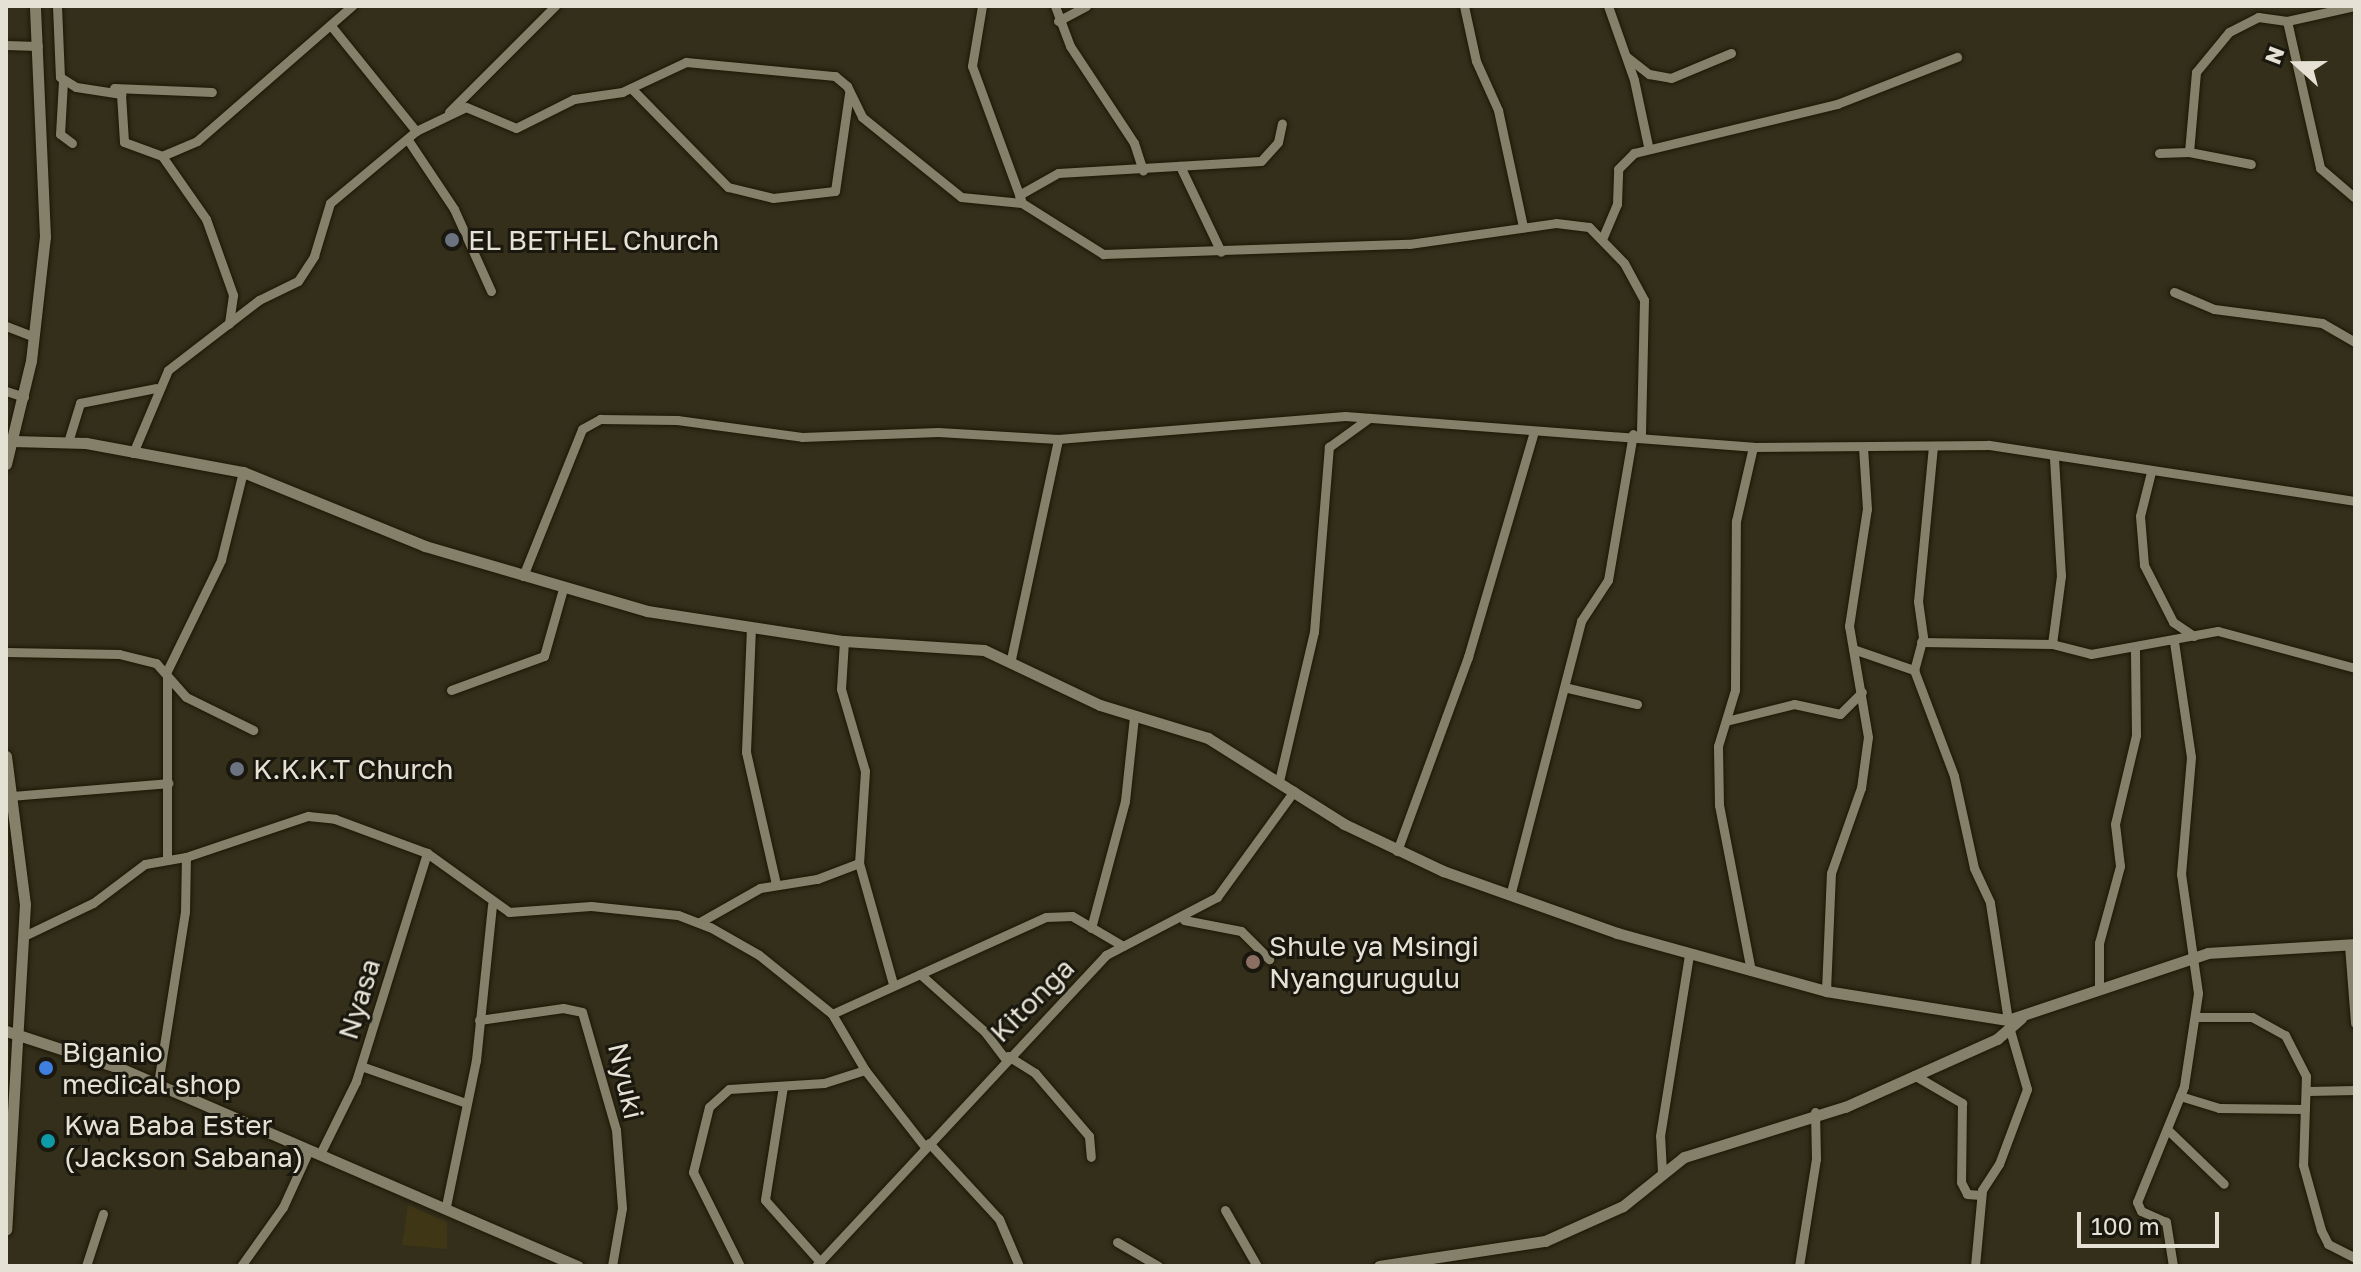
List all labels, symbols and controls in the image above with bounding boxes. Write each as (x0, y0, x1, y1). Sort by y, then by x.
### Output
north arrow (2257, 24, 2337, 104)
text: N (2259, 43, 2290, 68)
place label: EL BETHEL Church (468, 223, 719, 257)
marker: EL BETHEL Church (443, 231, 461, 249)
place label: K.K.K.T Church (253, 752, 453, 786)
marker: K.K.K.T Church (228, 760, 246, 778)
place label: Shule ya Msingi Nyangurugulu (1269, 929, 1479, 995)
street label: Kitonga (983, 951, 1081, 1049)
marker: Shule ya Msingi Nyangurugulu (1244, 953, 1262, 971)
street label: Nyasa (331, 955, 387, 1043)
place label: Biganio medical shop (62, 1035, 241, 1101)
street label: Nyuki (601, 1040, 651, 1122)
marker: Biganio medical shop (37, 1059, 55, 1077)
place label: Kwa Baba Ester (Jackson Sabana) (64, 1108, 303, 1174)
marker: Kwa Baba Ester (Jackson Sabana) (39, 1132, 57, 1150)
scale bar (2081, 1196, 2223, 1246)
text: 100 m (2091, 1211, 2160, 1240)

